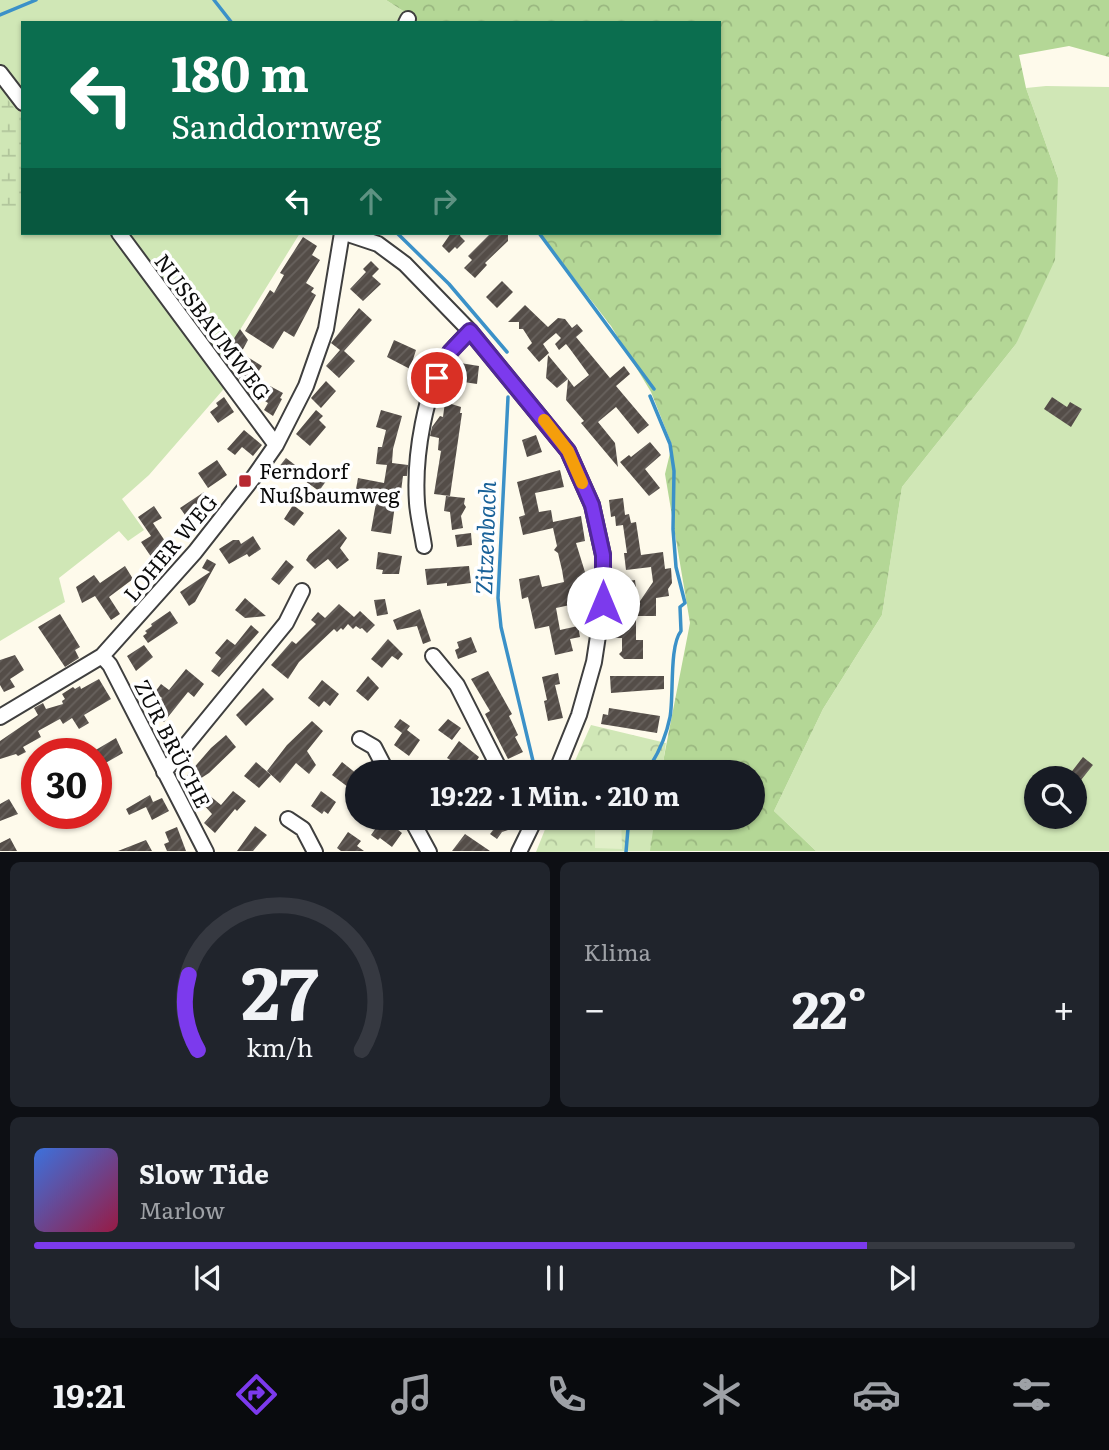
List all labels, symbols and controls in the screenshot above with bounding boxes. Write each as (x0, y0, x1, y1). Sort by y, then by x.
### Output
text: 180 m (171, 34, 309, 107)
icon: left (56, 49, 147, 140)
text: Sanddornweg (171, 101, 381, 149)
icon: left (279, 182, 317, 220)
icon: ahead (352, 182, 390, 220)
icon: right (425, 182, 463, 220)
street label: NUSSBAUMWEG (149, 246, 280, 406)
pin (407, 348, 467, 408)
icon: arrive (418, 359, 456, 397)
place label: Ferndorf Nußbaumweg (259, 454, 400, 509)
marker: Ferndorf Nußbaumweg (237, 473, 253, 489)
water label: Zitzenbach (465, 480, 503, 596)
street label: LOHER WEG (115, 486, 223, 607)
position arrow (566, 566, 640, 640)
street label: ZUR BRÜCHE (128, 673, 220, 813)
speed limit sign: 30 (21, 738, 112, 829)
map controls (1024, 766, 1087, 829)
button: search (1024, 766, 1087, 829)
text: 19:22 · 1 Min. · 210 m (430, 775, 680, 814)
text: Klima (584, 934, 651, 968)
text: 27 (241, 935, 319, 1043)
text: 22° (792, 968, 867, 1045)
text: − (584, 978, 606, 1035)
text: + (1053, 978, 1075, 1035)
text: km/h (246, 1028, 313, 1065)
text: Slow Tide (139, 1153, 269, 1192)
text: Marlow (139, 1192, 225, 1226)
icon: previous (189, 1259, 227, 1297)
icon: pause (536, 1259, 574, 1297)
icon: next (883, 1259, 921, 1297)
text: 19:21 (53, 1370, 126, 1418)
icon: directions (232, 1370, 281, 1419)
icon: music (387, 1370, 436, 1419)
icon: phone (542, 1370, 591, 1419)
icon: climate (697, 1370, 746, 1419)
icon: car (852, 1370, 901, 1419)
icon: filters (1007, 1370, 1056, 1419)

